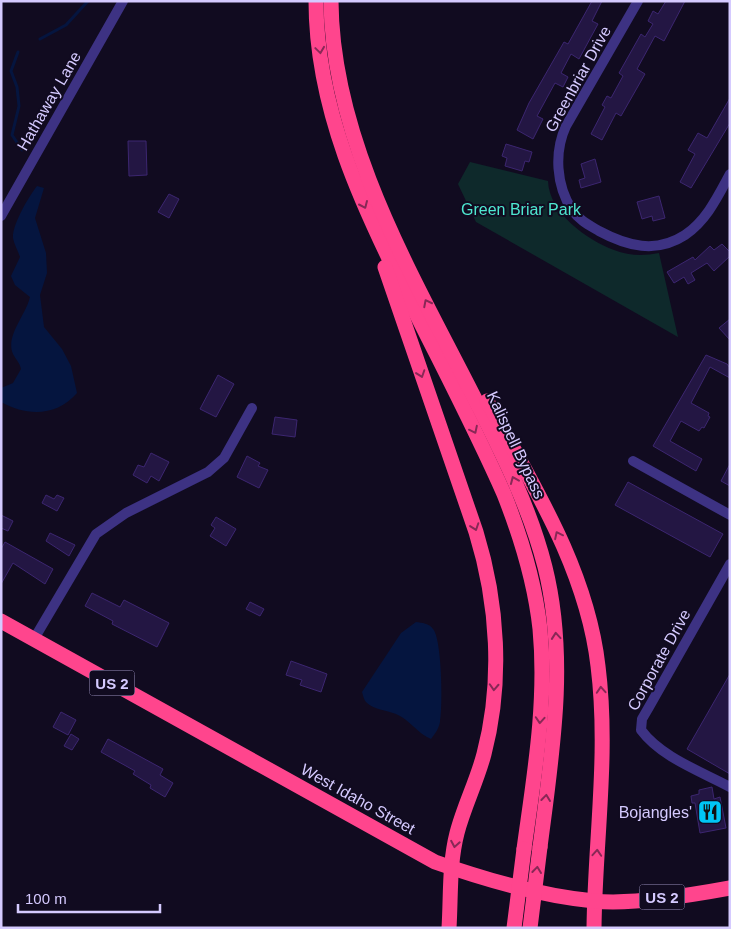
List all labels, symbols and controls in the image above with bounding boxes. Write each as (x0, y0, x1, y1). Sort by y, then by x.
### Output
street label: Greenbriar Drive (542, 23, 614, 135)
one-way arrow (314, 46, 325, 54)
street label: Hathaway Lane (14, 49, 84, 153)
one-way arrow (358, 200, 369, 209)
park label: Green Briar Park (461, 201, 582, 218)
one-way arrow (423, 299, 433, 308)
one-way arrow (415, 369, 425, 377)
street label: Kalispell Bypass (484, 389, 548, 501)
one-way arrow (468, 424, 478, 433)
one-way arrow (510, 476, 521, 485)
one-way arrow (469, 522, 479, 531)
one-way arrow (554, 531, 564, 540)
street label: Corporate Drive (624, 606, 694, 714)
one-way arrow (550, 632, 561, 640)
road number: US 2 (90, 670, 134, 696)
one-way arrow (489, 684, 500, 692)
one-way arrow (595, 686, 606, 694)
one-way arrow (535, 716, 546, 724)
street label: West Idaho Street (298, 761, 418, 838)
one-way arrow (540, 794, 551, 802)
restaurant icon: Bojangles' (697, 799, 723, 825)
place label: Bojangles' (619, 804, 692, 821)
one-way arrow (450, 840, 461, 849)
one-way arrow (592, 848, 603, 856)
one-way arrow (531, 866, 542, 874)
scale bar (18, 882, 160, 914)
road number: US 2 (640, 884, 684, 910)
text: 100 m (25, 890, 67, 907)

